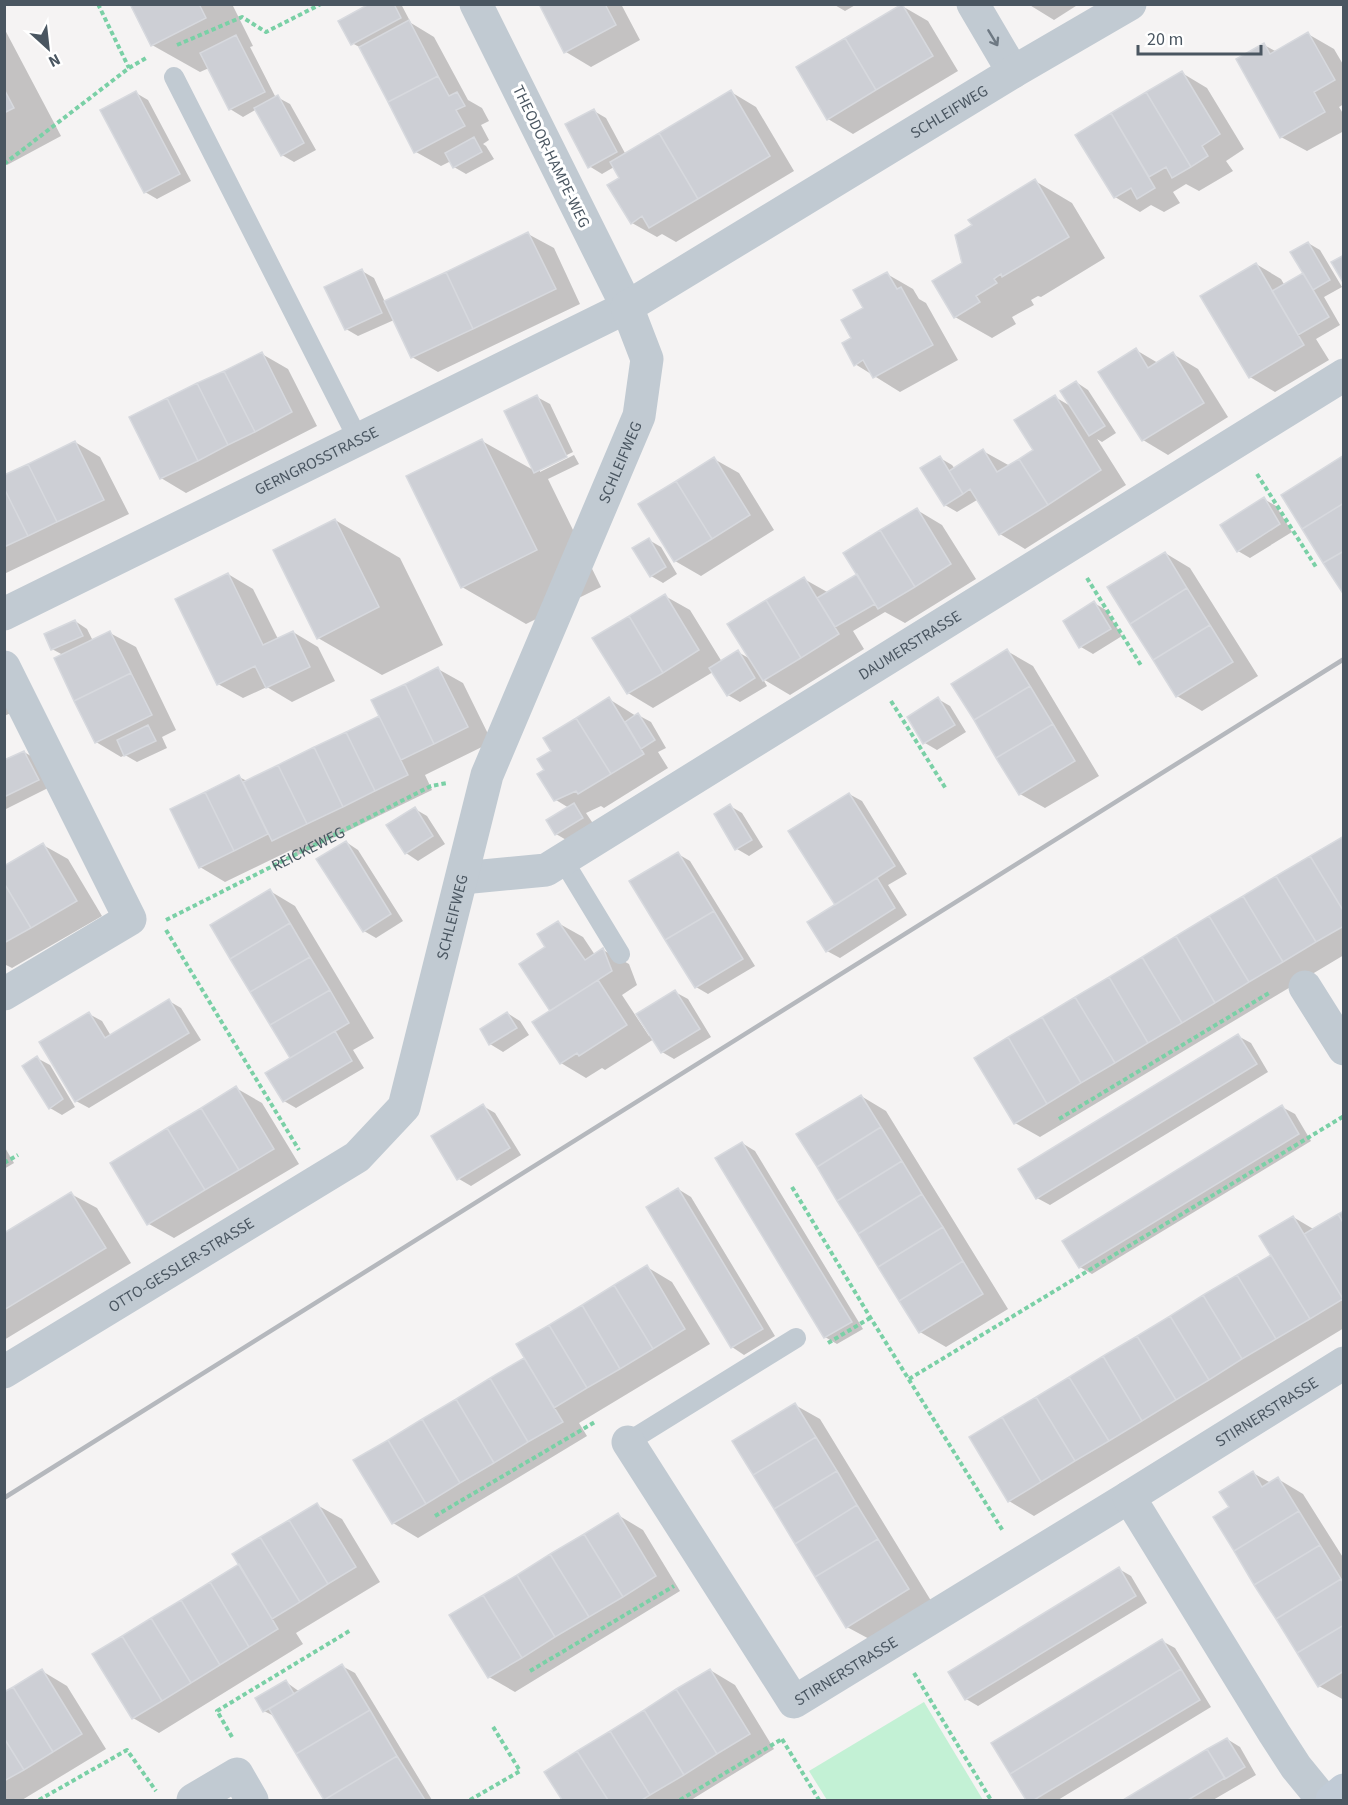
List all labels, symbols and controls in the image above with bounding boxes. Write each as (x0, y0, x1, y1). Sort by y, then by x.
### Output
north arrow (18, 18, 78, 78)
scale bar (1138, 18, 1261, 56)
text: 20 m (1147, 27, 1183, 52)
one-way arrow (987, 29, 999, 46)
text: N (45, 48, 64, 73)
street label: SCHLEIFWEG (906, 80, 992, 144)
street label: THEODOR-HAMPE-WEG (507, 81, 595, 231)
street label: SCHLEIFWEG (593, 418, 648, 507)
street label: GERNGROSSTRASSE (251, 421, 382, 501)
street label: DAUMERSTRASSE (854, 605, 966, 686)
street label: REICKEWEG (268, 821, 349, 877)
street label: SCHLEIFWEG (431, 872, 474, 962)
street label: OTTO-GESSLER-STRASSE (104, 1212, 258, 1318)
street label: STIRNERSTRASSE (1211, 1372, 1323, 1453)
street label: STIRNERSTRASSE (790, 1631, 902, 1711)

